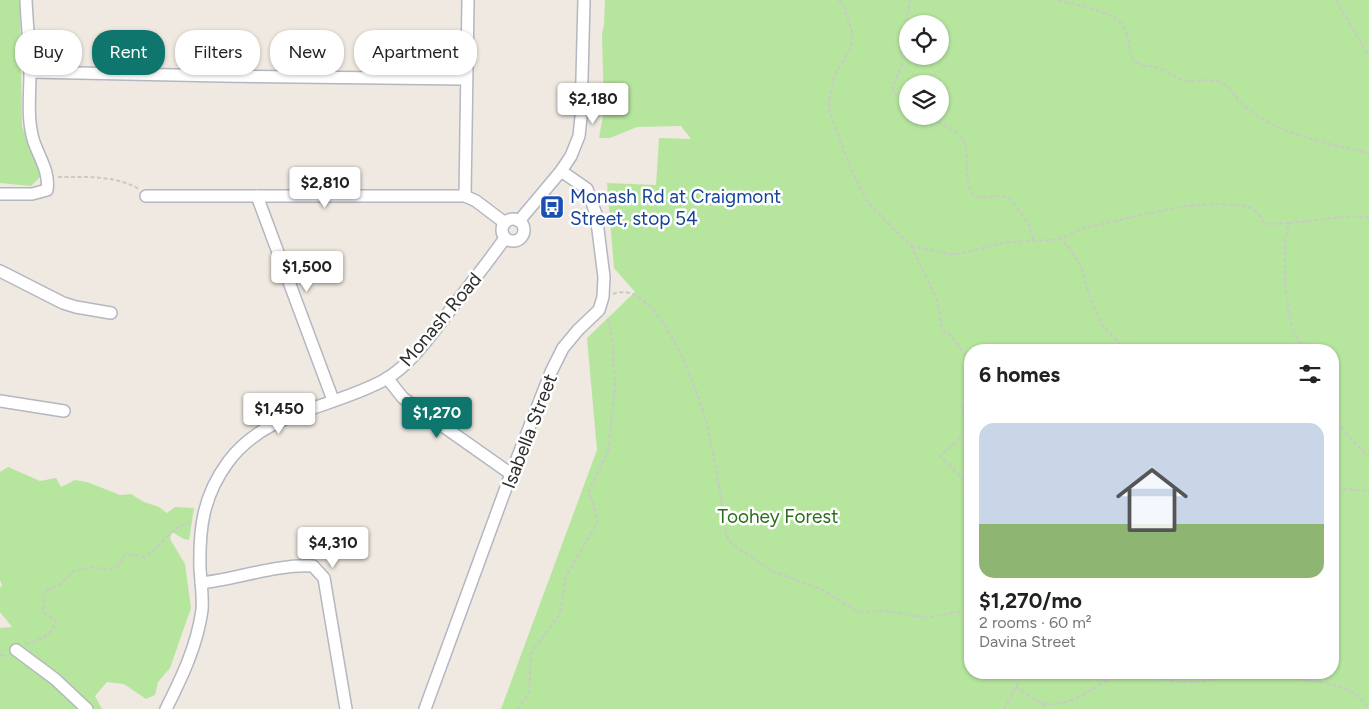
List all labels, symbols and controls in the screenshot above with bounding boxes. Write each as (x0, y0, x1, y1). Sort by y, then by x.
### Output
map controls (899, 15, 949, 125)
button: locate (899, 15, 949, 65)
chip: Buy (15, 30, 82, 75)
chip: Rent (92, 30, 165, 75)
chip: Filters (175, 30, 260, 75)
chip: New (270, 30, 344, 75)
chip: Apartment (354, 30, 477, 75)
button: layers (899, 75, 949, 125)
pin: $2,180 (552, 82, 634, 125)
text: $2,180 (568, 89, 618, 108)
pin: $2,810 (284, 166, 366, 209)
text: $2,810 (300, 173, 350, 192)
place label: Monash Rd at Craigmont Street, stop 54 (570, 185, 781, 230)
bus stop icon: Monash Rd at Craigmont Street, stop 54 (539, 194, 565, 220)
pin: $1,500 (266, 250, 348, 293)
text: $1,500 (282, 257, 332, 276)
street label: Monash Road (395, 268, 486, 371)
icon: filters (1296, 360, 1324, 388)
text: 6 homes (979, 362, 1060, 387)
street label: Isabella Street (497, 371, 562, 492)
pin: $1,450 (238, 392, 320, 435)
pin: $1,270 (396, 396, 478, 439)
text: $1,450 (254, 399, 304, 418)
text: $1,270 (413, 403, 461, 422)
icon: home (1107, 455, 1197, 545)
park label: Toohey Forest (718, 505, 838, 528)
pin: $4,310 (292, 526, 374, 569)
text: $4,310 (308, 533, 358, 552)
text: $1,270/mo (979, 588, 1082, 613)
text: 2 rooms · 60 m² (979, 613, 1092, 632)
text: Davina Street (979, 632, 1076, 651)

